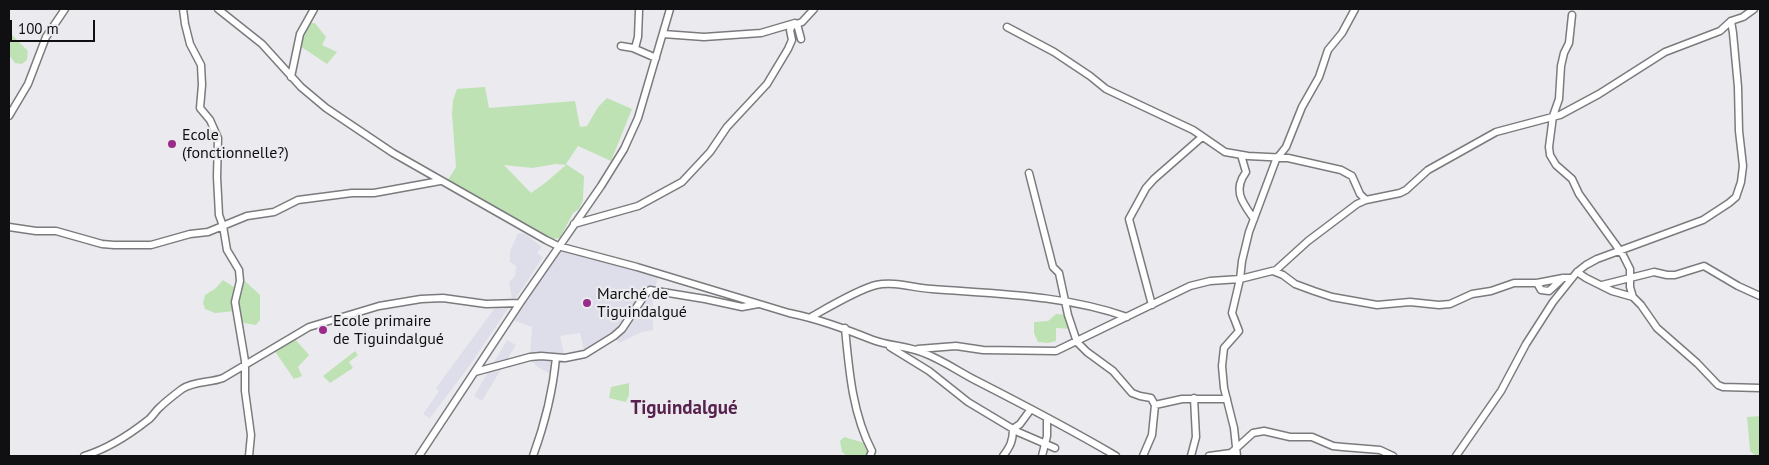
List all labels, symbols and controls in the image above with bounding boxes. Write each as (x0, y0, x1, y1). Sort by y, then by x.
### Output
scale bar (12, 10, 98, 42)
text: 100 m (18, 19, 59, 38)
place label: Ecole (fonctionnelle?) (182, 125, 289, 163)
marker: Ecole (fonctionnelle?) (166, 138, 178, 150)
place label: Marché de Tiguindalgué (597, 284, 687, 322)
marker: Marché de Tiguindalgué (581, 297, 593, 309)
place label: Ecole primaire de Tiguindalgué (333, 311, 444, 349)
marker: Ecole primaire de Tiguindalgué (317, 324, 329, 336)
district label: Tiguindalgué (630, 398, 738, 420)

